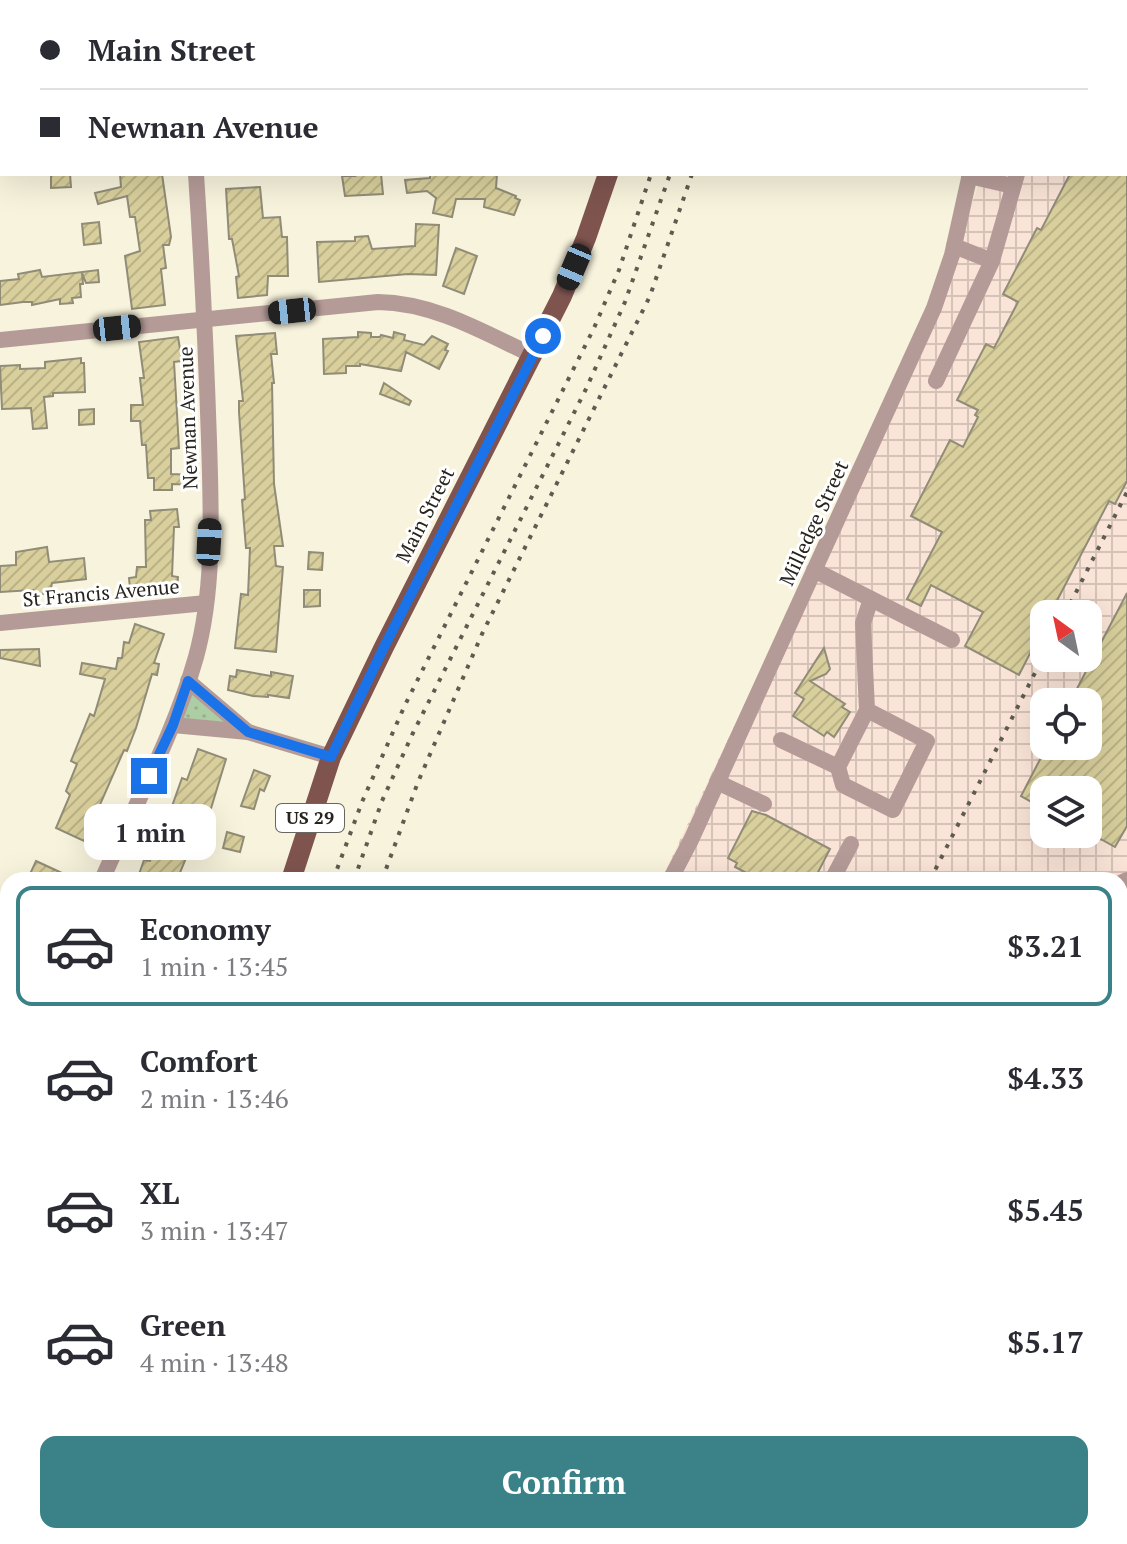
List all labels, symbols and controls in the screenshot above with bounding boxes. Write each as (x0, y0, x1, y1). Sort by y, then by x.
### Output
text: Main Street (88, 30, 256, 70)
text: Newnan Avenue (88, 107, 319, 147)
car (554, 240, 594, 294)
car (267, 297, 317, 325)
car (92, 314, 142, 342)
route start (525, 318, 561, 354)
street label: Newnan Avenue (172, 346, 203, 490)
street label: Milledge Street (773, 455, 855, 590)
street label: Main Street (389, 462, 460, 567)
car (196, 517, 222, 567)
street label: St Francis Avenue (21, 572, 181, 613)
north arrow (1030, 600, 1102, 672)
map controls (1030, 600, 1102, 848)
button: locate (1030, 688, 1102, 760)
route end (131, 758, 167, 794)
button: layers (1030, 776, 1102, 848)
callout: 1 min (83, 804, 215, 860)
road number: US 29 (276, 804, 344, 832)
text: 1 min (114, 815, 186, 849)
text: Economy (140, 909, 271, 949)
icon: car (44, 910, 116, 982)
text: $3.21 (1007, 926, 1084, 966)
text: 1 min · 13:45 (140, 949, 289, 983)
text: Comfort (140, 1041, 258, 1081)
icon: car (44, 1042, 116, 1114)
text: $4.33 (1007, 1058, 1084, 1098)
text: 2 min · 13:46 (140, 1081, 289, 1115)
text: XL (140, 1173, 179, 1213)
icon: car (44, 1174, 116, 1246)
text: $5.45 (1007, 1190, 1084, 1230)
text: 3 min · 13:47 (140, 1213, 289, 1247)
text: Green (140, 1305, 226, 1345)
icon: car (44, 1306, 116, 1378)
text: $5.17 (1007, 1322, 1084, 1362)
text: 4 min · 13:48 (140, 1345, 289, 1379)
button: Confirm (40, 1436, 1088, 1528)

